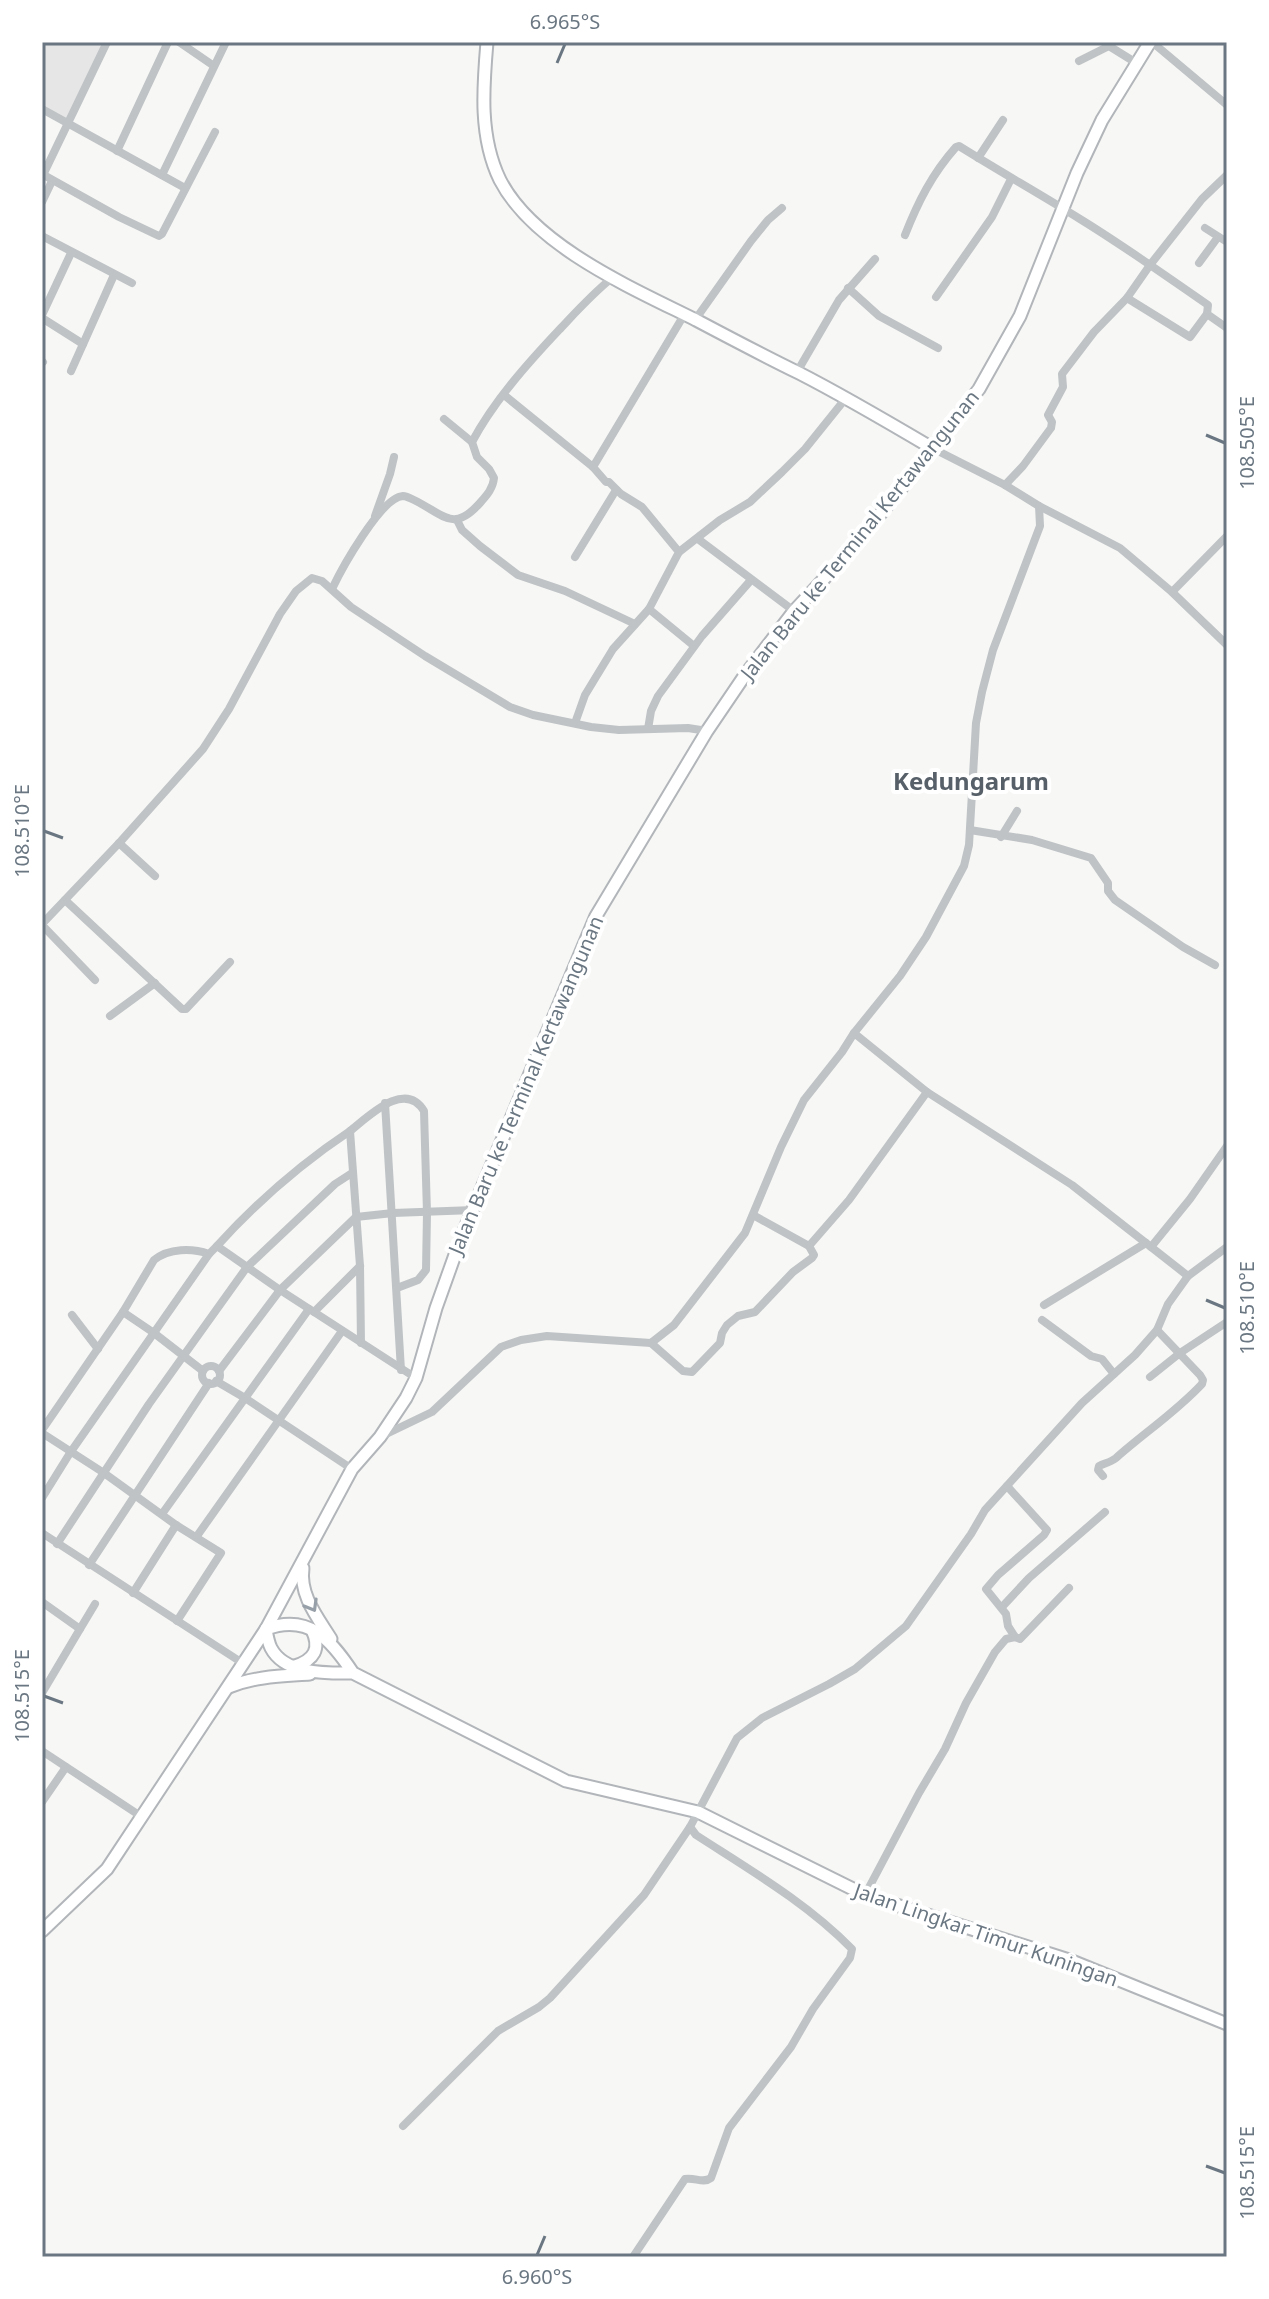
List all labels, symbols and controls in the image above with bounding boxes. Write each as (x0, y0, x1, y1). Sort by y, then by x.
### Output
text: 6.965°S (530, 8, 600, 35)
street label: Jalan Baru ke Terminal Kertawangunan (733, 384, 985, 687)
text: 108.505°E (1233, 396, 1260, 490)
district label: Kedungarum (893, 764, 1049, 797)
text: 108.510°E (8, 784, 35, 878)
street label: Jalan Baru ke Terminal Kertawangunan (441, 911, 609, 1260)
text: 108.510°E (1233, 1261, 1260, 1355)
one-way arrow (302, 1598, 317, 1613)
text: 108.515°E (8, 1649, 35, 1743)
street label: Jalan Lingkar Timur Kuningan (849, 1876, 1122, 1992)
text: 108.515°E (1233, 2126, 1260, 2220)
text: 6.960°S (502, 2263, 572, 2290)

